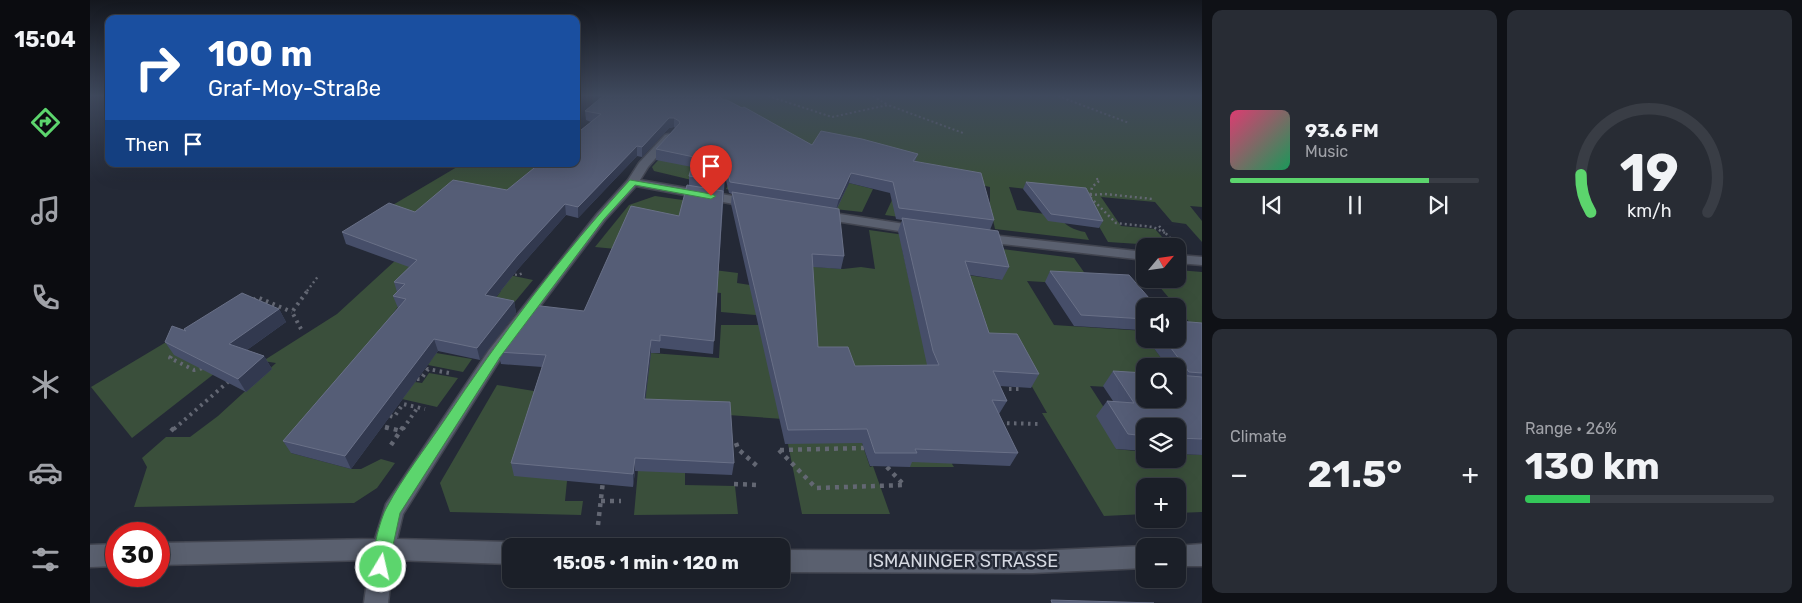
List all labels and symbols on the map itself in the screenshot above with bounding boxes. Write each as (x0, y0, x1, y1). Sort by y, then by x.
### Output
pin (690, 145, 732, 196)
north arrow (1136, 238, 1186, 288)
speed limit sign: 30 (105, 522, 170, 587)
position arrow (354, 540, 406, 592)
street label: ISMANINGER STRASSE (868, 550, 1058, 572)

